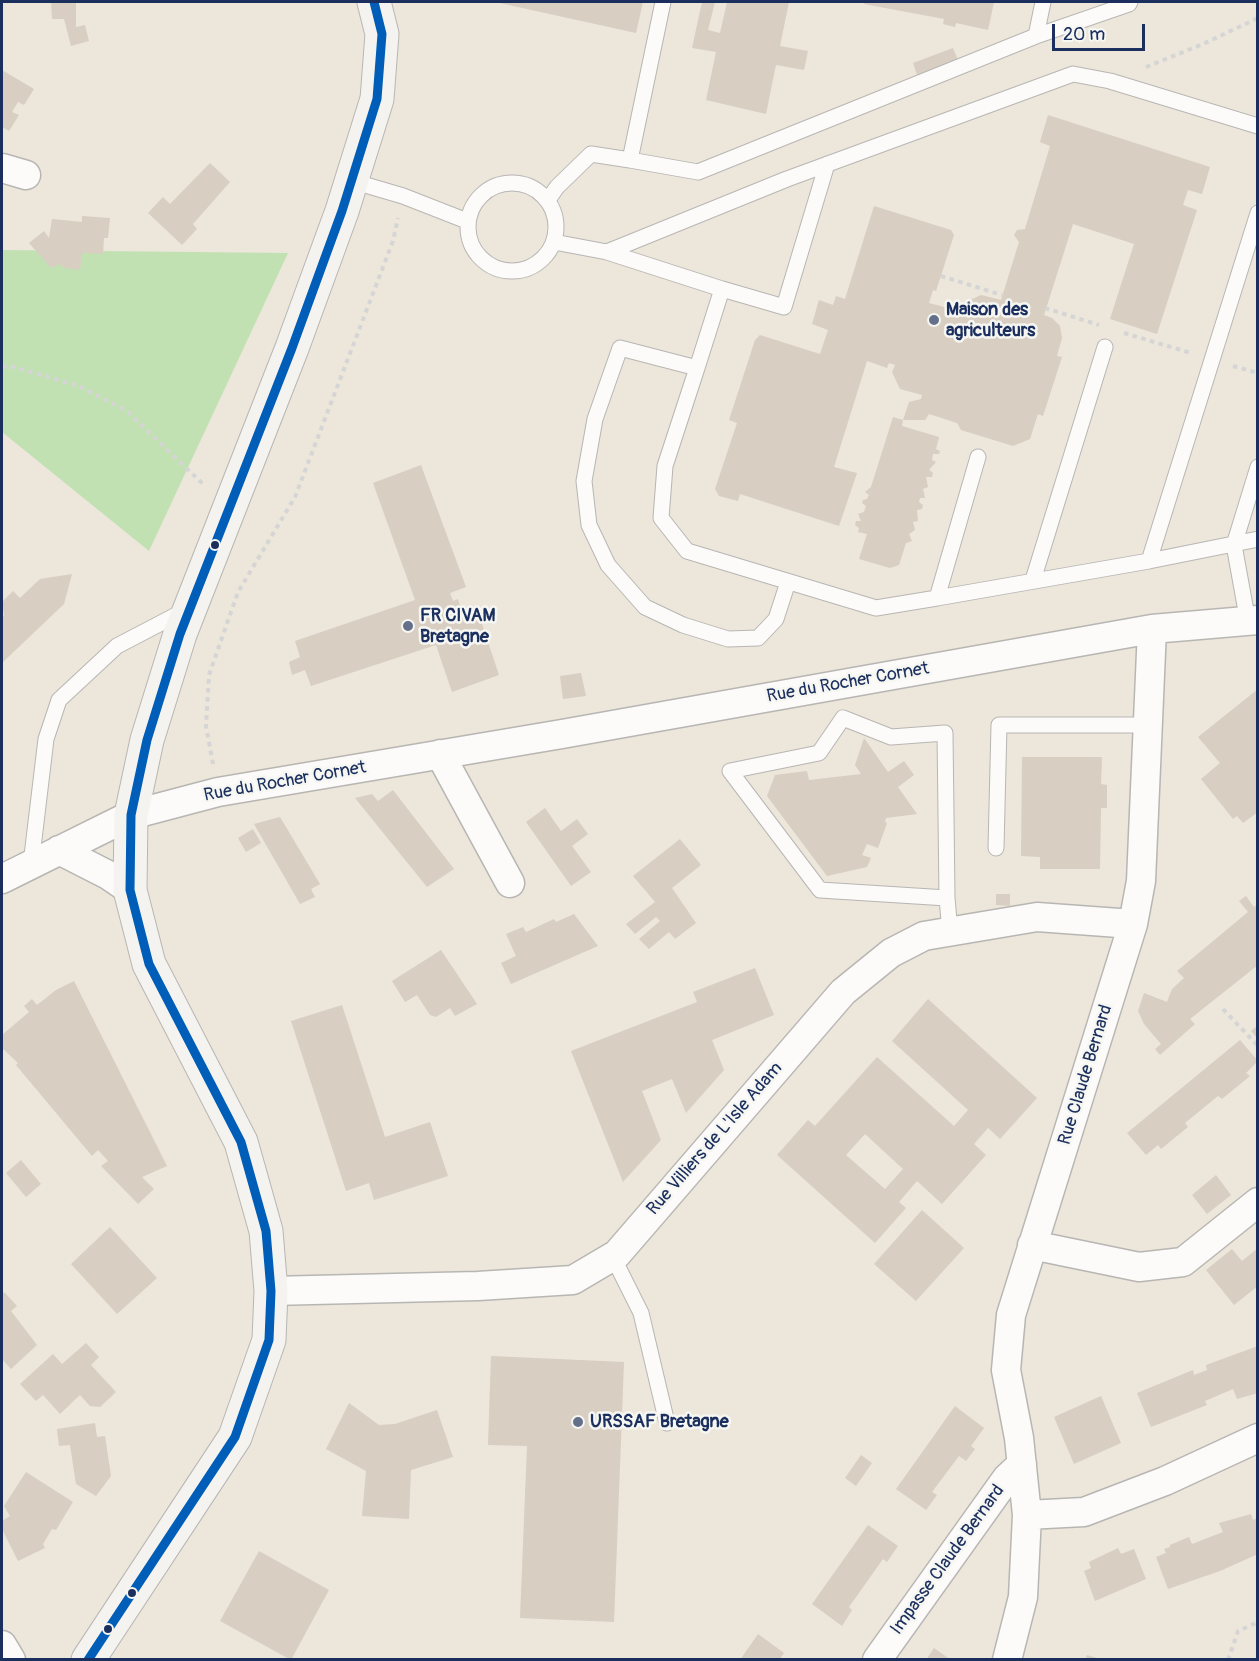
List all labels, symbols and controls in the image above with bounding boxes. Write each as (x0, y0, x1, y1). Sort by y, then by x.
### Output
scale bar (1055, 12, 1148, 50)
text: 20 m (1063, 23, 1105, 46)
place label: Maison des agriculteurs (946, 299, 1035, 342)
marker: Maison des agriculteurs (927, 313, 941, 327)
unlabelled marker (209, 539, 221, 551)
place label: FR CIVAM Bretagne (420, 605, 495, 648)
marker: FR CIVAM Bretagne (401, 619, 415, 633)
street label: Rue du Rocher Cornet (765, 658, 931, 708)
street label: Rue du Rocher Cornet (202, 757, 368, 807)
street label: Rue Claude Bernard (1054, 1002, 1118, 1148)
street label: Rue Villiers de L'Isle Adam (643, 1058, 787, 1220)
place label: URSSAF Bretagne (590, 1411, 729, 1433)
marker: URSSAF Bretagne (571, 1415, 585, 1429)
street label: Impasse Claude Bernard (886, 1481, 1010, 1639)
unlabelled marker (126, 1587, 138, 1599)
unlabelled marker (102, 1623, 114, 1635)

